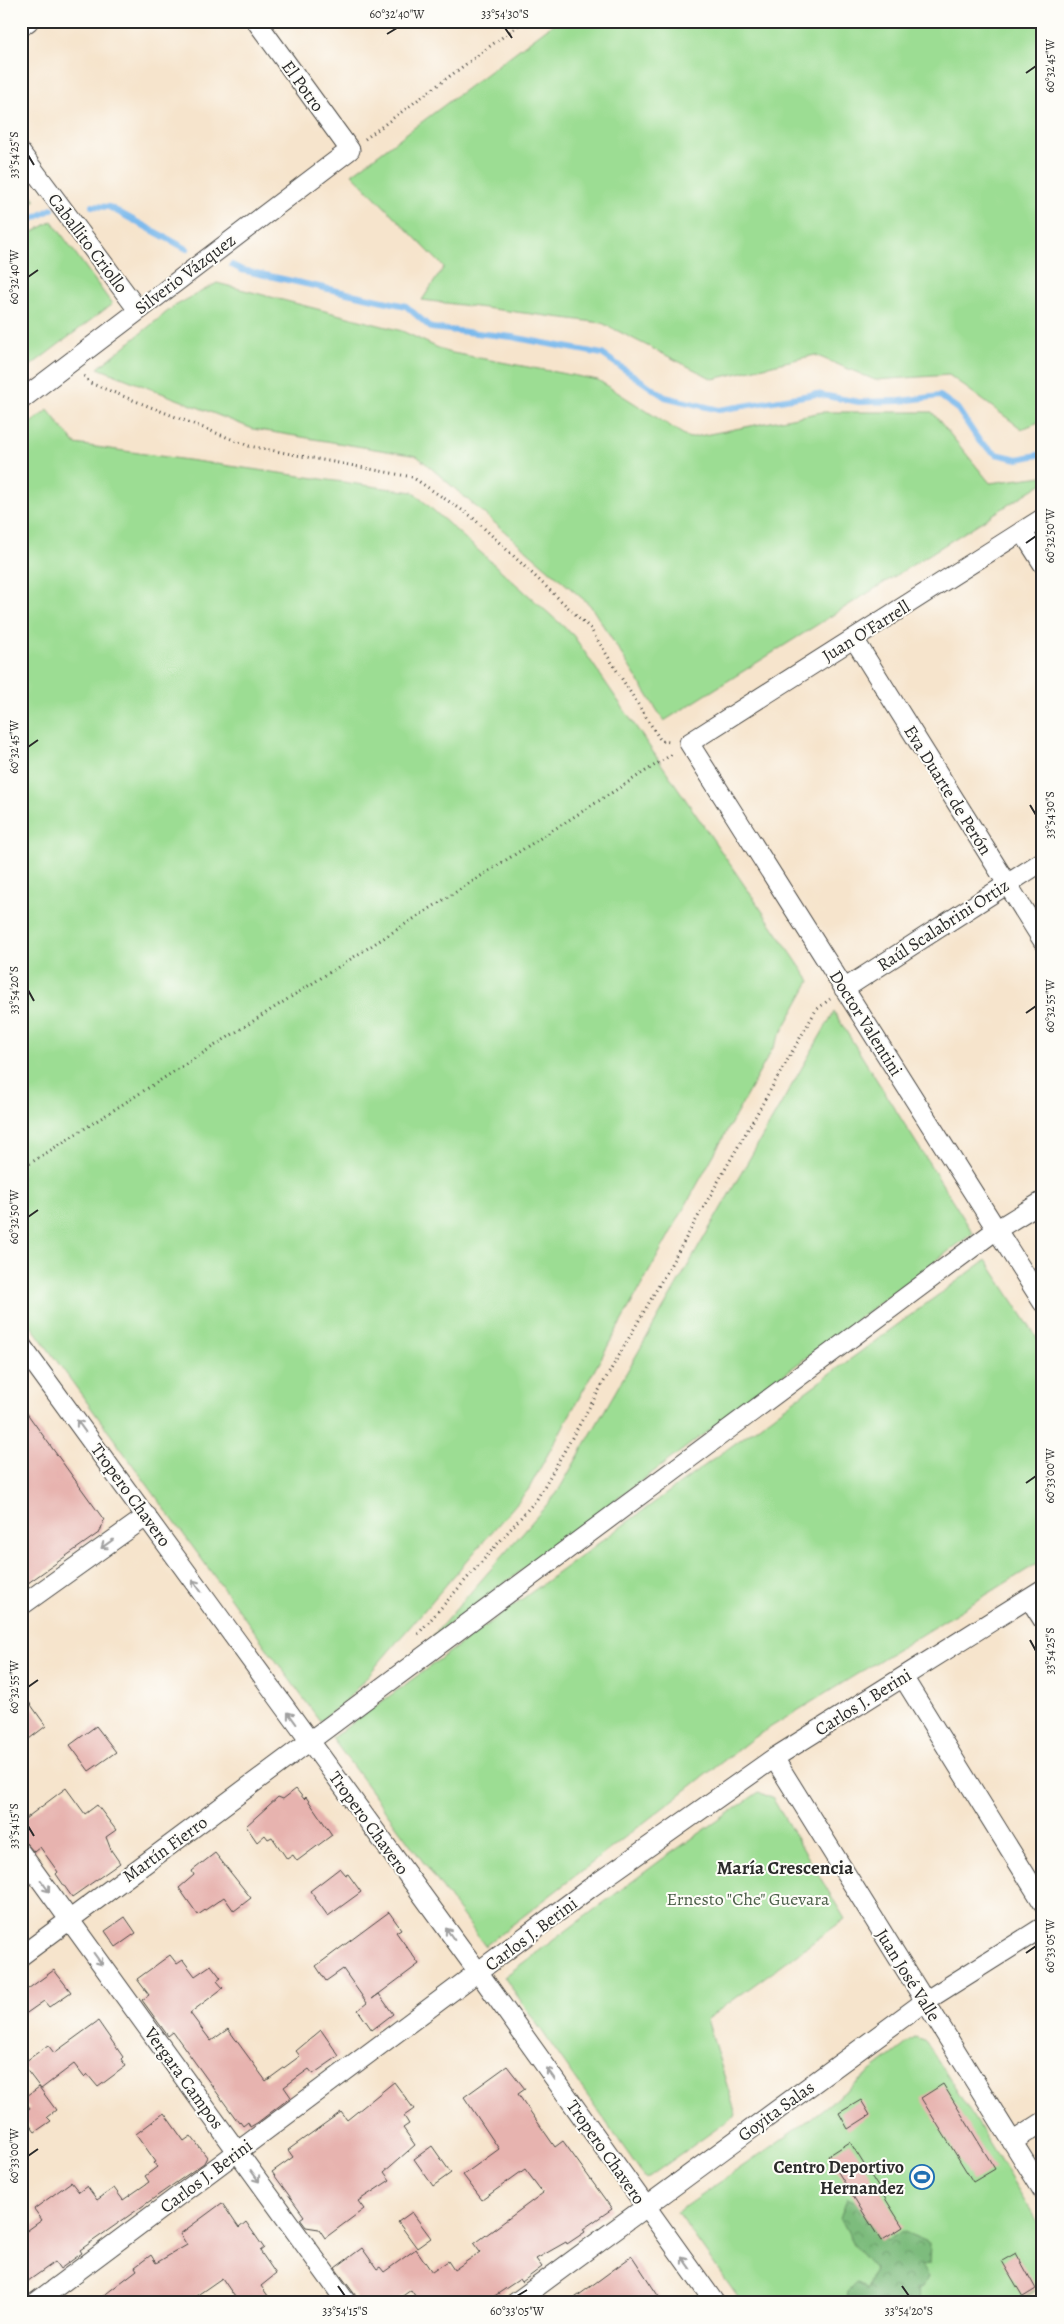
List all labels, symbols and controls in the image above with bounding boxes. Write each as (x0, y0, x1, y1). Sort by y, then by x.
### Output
text: 60°32'40"W (370, 6, 425, 22)
text: 33°54'30"S (481, 6, 529, 22)
text: 60°32'45"W (1042, 38, 1058, 93)
street label: El Potro (276, 55, 330, 117)
text: 33°54'25"S (6, 131, 22, 179)
street label: Caballito Criollo (43, 188, 133, 298)
street label: Silverio Vázquez (130, 228, 240, 320)
text: 60°32'40"W (6, 249, 22, 304)
text: 60°32'50"W (1042, 508, 1058, 563)
street label: Juan O'Farrell (818, 594, 915, 667)
text: 60°32'45"W (6, 719, 22, 774)
street label: Eva Duarte de Perón (898, 720, 998, 860)
text: 33°54'30"S (1042, 791, 1058, 839)
street label: Raúl Scalabrini Ortiz (872, 873, 1014, 977)
street label: Doctor Valentini (824, 965, 908, 1081)
text: 33°54'20"S (6, 966, 22, 1014)
text: 60°32'55"W (1042, 978, 1058, 1033)
text: 60°32'50"W (6, 1189, 22, 1244)
one-way arrow (76, 1419, 86, 1433)
street label: Tropero Chavero (85, 1439, 177, 1551)
text: 60°33'00"W (1042, 1448, 1058, 1504)
one-way arrow (101, 1539, 114, 1550)
one-way arrow (192, 1579, 202, 1593)
text: 33°54'25"S (1042, 1627, 1058, 1675)
text: 60°32'55"W (6, 1659, 22, 1714)
street label: Carlos J. Berini (810, 1663, 916, 1741)
one-way arrow (287, 1712, 298, 1725)
street label: Tropero Chavero (323, 1767, 415, 1879)
text: 33°54'15"S (6, 1803, 22, 1849)
street label: Martín Fierro (118, 1810, 212, 1888)
district label: María Crescencia (717, 1855, 854, 1881)
one-way arrow (40, 1879, 50, 1893)
park label: Ernesto "Che" Guevara (667, 1887, 830, 1911)
street label: Carlos J. Berini (480, 1891, 582, 1977)
text: 60°33'05"W (1042, 1918, 1058, 1973)
street label: Juan José Valle (870, 1924, 946, 2026)
one-way arrow (444, 1928, 455, 1941)
one-way arrow (93, 1952, 103, 1966)
street label: Vergara Campos (138, 2021, 229, 2134)
one-way arrow (546, 2068, 556, 2082)
street label: Goyita Salas (733, 2075, 819, 2147)
street label: Tropero Chavero (561, 2095, 651, 2209)
text: 60°33'00"W (6, 2128, 22, 2184)
street label: Carlos J. Berini (155, 2133, 257, 2219)
place label: Centro Deportivo Hernandez (773, 2155, 904, 2200)
sports icon: Centro Deportivo Hernandez (909, 2164, 935, 2190)
one-way arrow (250, 2168, 260, 2182)
one-way arrow (681, 2256, 691, 2270)
text: 33°54'15"S (322, 2303, 368, 2319)
text: 60°33'05"W (490, 2303, 545, 2319)
text: 33°54'20"S (885, 2303, 933, 2319)

